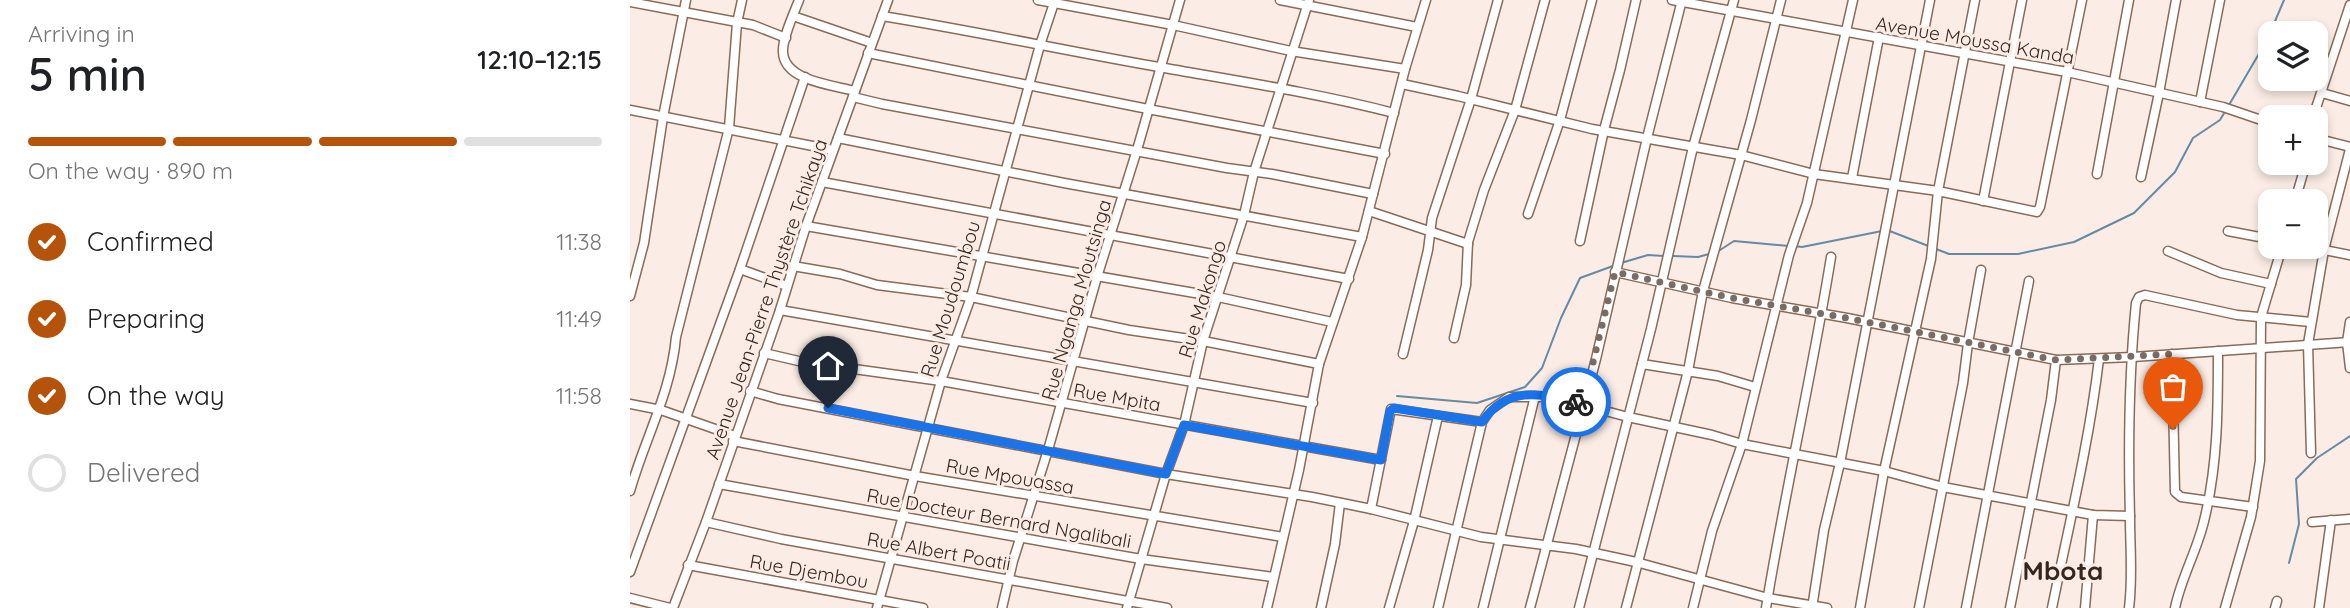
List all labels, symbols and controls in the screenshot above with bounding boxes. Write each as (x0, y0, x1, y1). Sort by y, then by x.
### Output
street label: Avenue Moussa Kanda (1874, 11, 2076, 69)
text: Arriving in (28, 19, 135, 48)
map controls (2258, 21, 2328, 259)
button: layers (2258, 21, 2328, 91)
text: 12:10–12:15 (477, 43, 602, 76)
text: 5 min (28, 45, 147, 103)
button: + (2258, 105, 2328, 175)
street label: Avenue Jean-Pierre Thystère Tchikaya (700, 136, 832, 462)
text: On the way · 890 m (28, 156, 233, 185)
button: − (2258, 189, 2328, 259)
street label: Rue Nganga Moutsinga (1036, 197, 1116, 403)
street label: Rue Moudoumbou (915, 218, 985, 380)
icon: check (28, 223, 66, 261)
text: Confirmed (87, 225, 214, 258)
text: 11:38 (556, 227, 602, 256)
street label: Rue Makongo (1173, 237, 1231, 361)
icon: check (28, 300, 66, 338)
text: Preparing (87, 302, 205, 335)
text: 11:49 (556, 304, 602, 333)
pin (798, 336, 858, 408)
icon: home (809, 347, 847, 385)
pin (2143, 357, 2203, 429)
courier (1541, 367, 1611, 437)
icon: bag (2154, 368, 2192, 406)
icon: check (28, 377, 66, 415)
street label: Rue Mpita (1071, 377, 1163, 417)
text: On the way (87, 379, 225, 412)
text: 11:58 (556, 381, 602, 410)
icon: bike (1557, 383, 1595, 421)
street label: Rue Mpouassa (944, 453, 1076, 499)
text: Delivered (87, 456, 200, 489)
street label: Rue Docteur Bernard Ngalibali (865, 483, 1133, 553)
street label: Rue Albert Poatii (865, 527, 1013, 575)
street label: Rue Djembou (748, 549, 870, 593)
district label: Mbota (2023, 554, 2103, 587)

